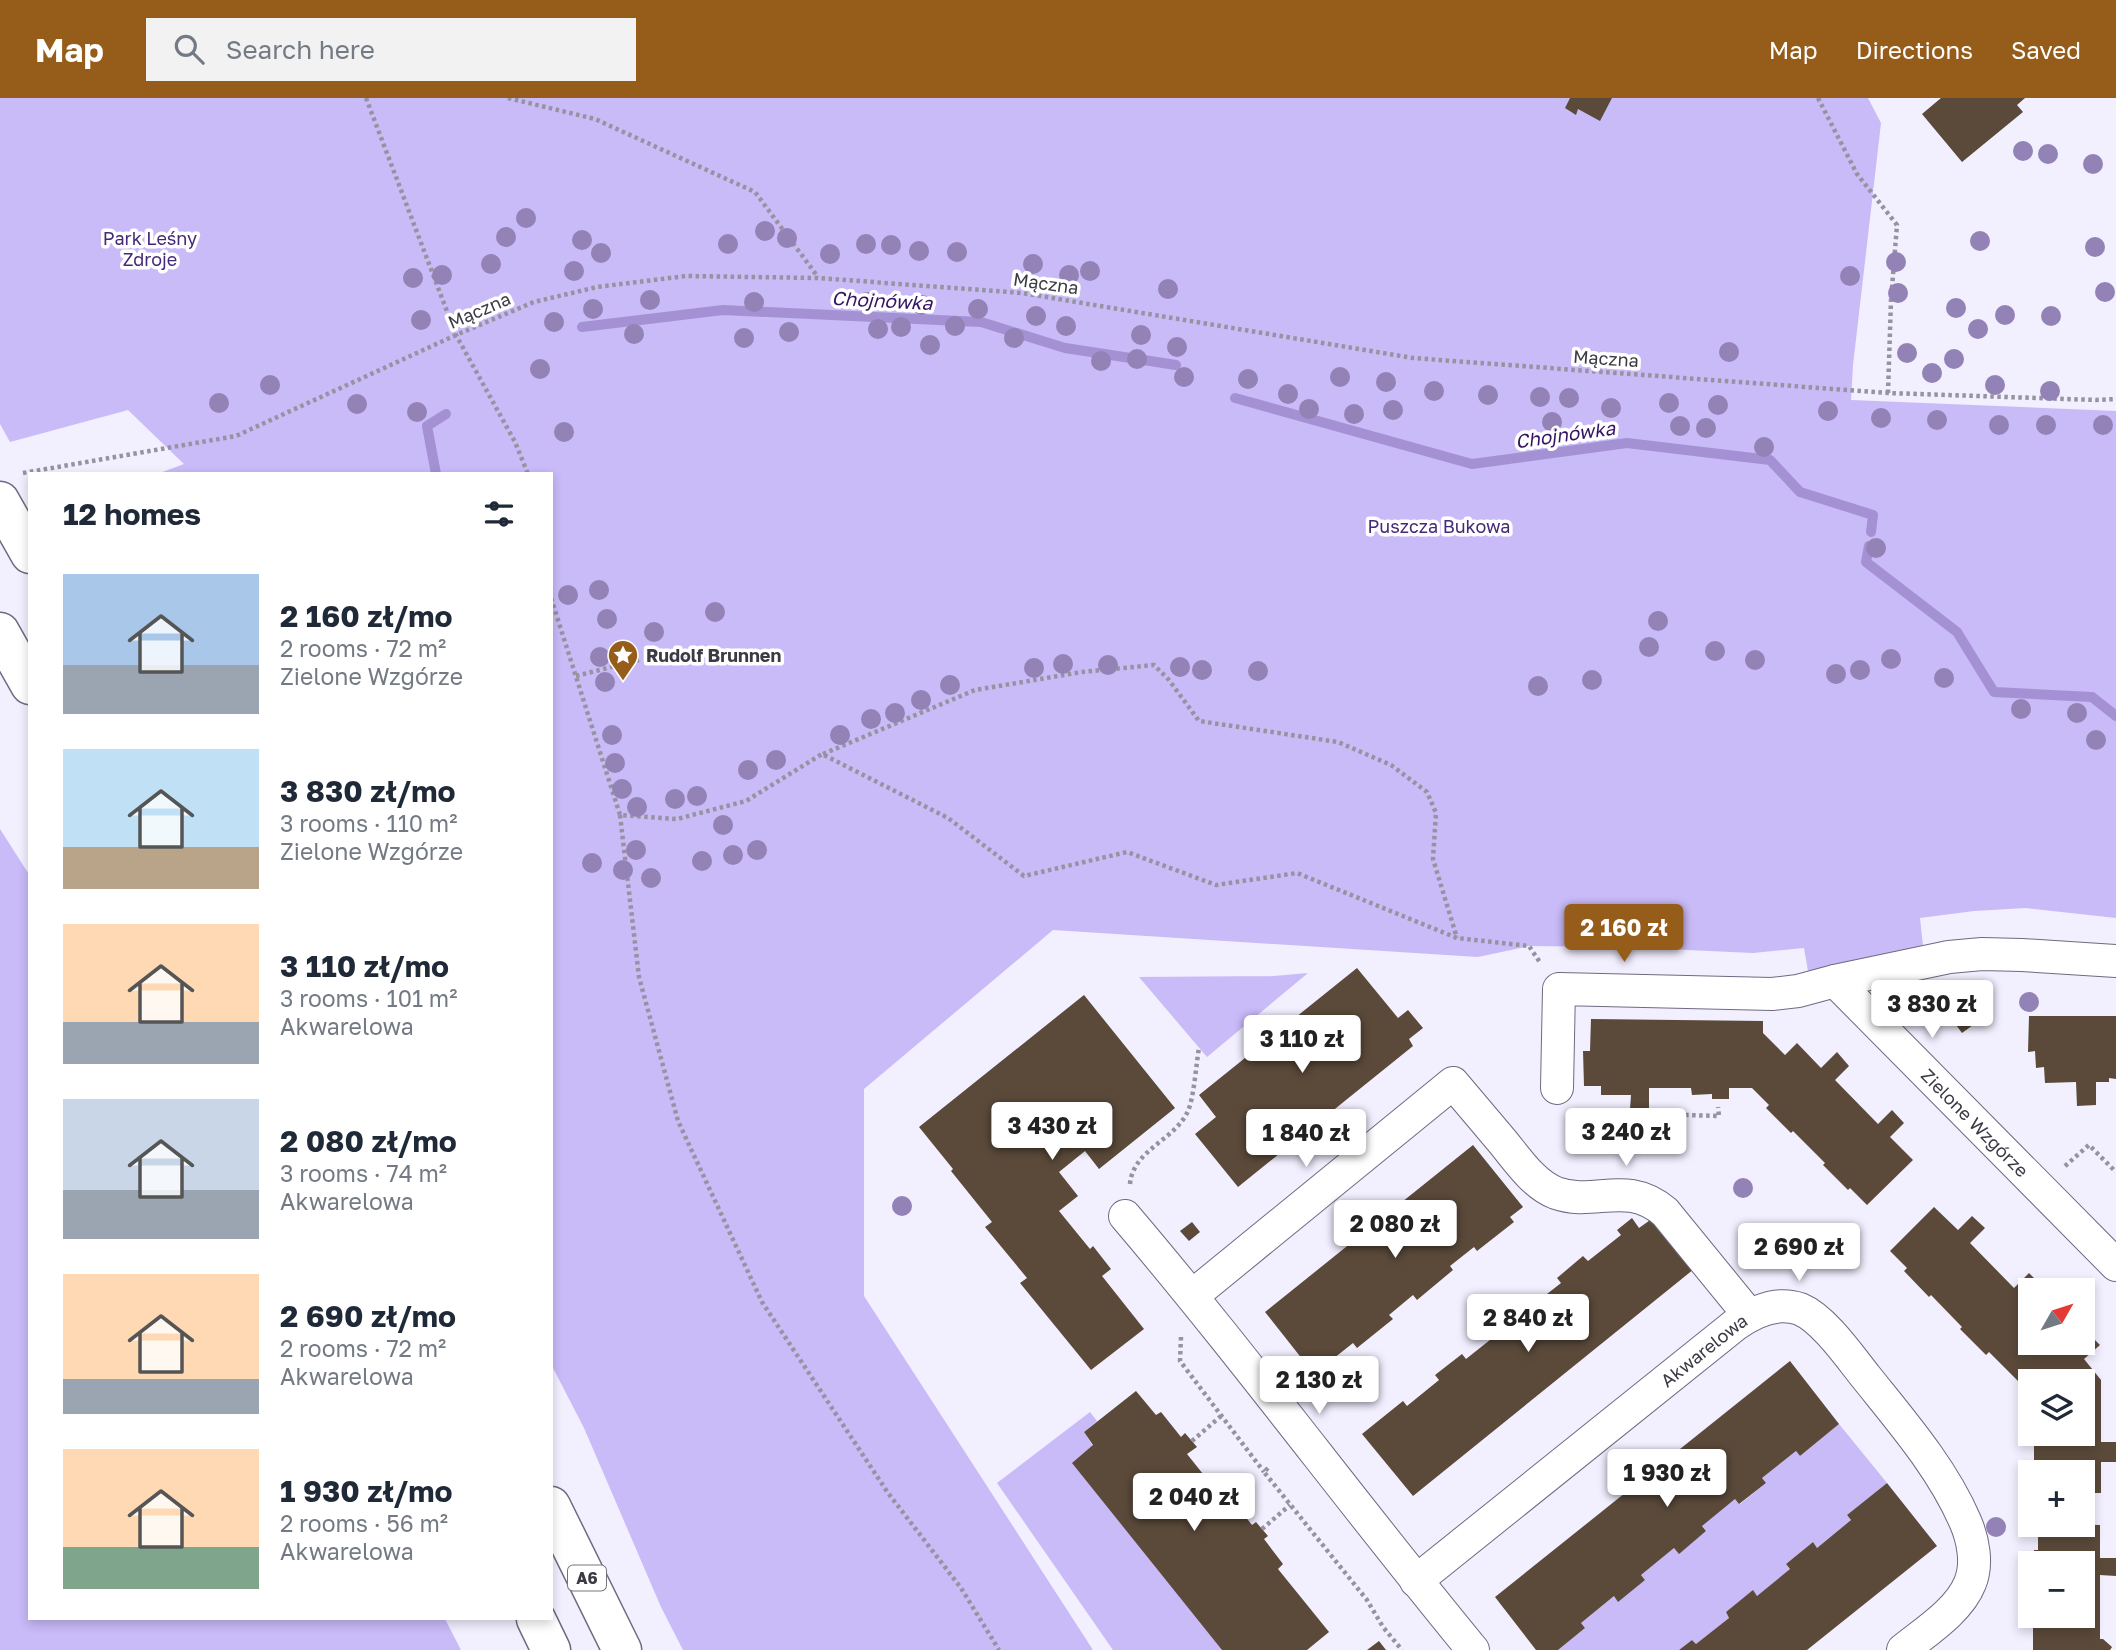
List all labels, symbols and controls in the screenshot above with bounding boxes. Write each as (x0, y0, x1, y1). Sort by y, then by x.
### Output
search box (146, 18, 636, 81)
text: Map (35, 30, 104, 69)
icon: search (170, 30, 208, 68)
text: Search here (226, 34, 375, 65)
text: Map (1769, 35, 1818, 64)
text: Directions (1856, 35, 1973, 64)
text: Saved (2011, 35, 2081, 64)
park label: Park Leśny Zdroje (103, 227, 197, 270)
street label: Mączna (1012, 268, 1080, 298)
water label: Chojnówka (831, 286, 934, 314)
street label: Mączna (444, 287, 514, 333)
street label: Mączna (1572, 345, 1640, 371)
water label: Chojnówka (1514, 415, 1618, 452)
icon: filters (480, 495, 518, 533)
text: 12 homes (63, 496, 201, 532)
park label: Puszcza Bukowa (1368, 515, 1510, 537)
text: 2 160 zł/mo (280, 598, 453, 634)
icon: home (119, 602, 203, 686)
text: 2 rooms · 72 m² (280, 634, 446, 662)
place icon: Rudolf Brunnen (606, 638, 640, 682)
place label: Rudolf Brunnen (646, 644, 781, 666)
text: Zielone Wzgórze (280, 662, 463, 690)
text: 3 830 zł/mo (280, 773, 456, 809)
icon: home (119, 777, 203, 861)
text: 3 rooms · 110 m² (280, 809, 457, 837)
text: Zielone Wzgórze (280, 837, 463, 865)
pin: 2 160 zł (1552, 904, 1696, 964)
text: 2 160 zł (1580, 913, 1668, 941)
text: 3 110 zł/mo (280, 948, 449, 984)
icon: home (119, 952, 203, 1036)
pin: 3 830 zł (1860, 981, 2004, 1040)
text: 3 rooms · 101 m² (280, 984, 457, 1012)
text: 3 830 zł (1887, 989, 1977, 1017)
text: Akwarelowa (280, 1012, 414, 1040)
pin: 3 110 zł (1230, 1016, 1374, 1075)
text: 3 110 zł (1260, 1024, 1344, 1052)
street label: Zielone Wzgórze (1917, 1064, 2033, 1181)
pin: 3 430 zł (980, 1102, 1124, 1162)
pin: 3 240 zł (1554, 1108, 1698, 1168)
pin: 1 840 zł (1234, 1110, 1378, 1169)
text: 3 430 zł (1007, 1111, 1097, 1139)
text: 3 240 zł (1581, 1117, 1671, 1145)
text: 1 840 zł (1262, 1118, 1350, 1146)
text: 2 080 zł/mo (280, 1123, 457, 1159)
icon: home (119, 1127, 203, 1211)
text: 3 rooms · 74 m² (280, 1159, 447, 1187)
text: Akwarelowa (280, 1187, 414, 1215)
pin: 2 080 zł (1323, 1200, 1467, 1260)
text: 2 080 zł (1350, 1209, 1440, 1237)
pin: 2 690 zł (1727, 1224, 1871, 1283)
text: 2 690 zł (1754, 1232, 1844, 1260)
north arrow (2018, 1278, 2095, 1354)
map controls (2018, 1278, 2095, 1628)
pin: 2 840 zł (1456, 1294, 1600, 1354)
text: 2 690 zł/mo (280, 1298, 456, 1334)
icon: home (119, 1302, 203, 1386)
text: 2 840 zł (1483, 1303, 1573, 1331)
street label: Akwarelowa (1656, 1309, 1751, 1391)
text: 2 rooms · 72 m² (280, 1334, 446, 1362)
pin: 2 130 zł (1247, 1356, 1391, 1416)
text: Akwarelowa (280, 1362, 414, 1390)
text: 2 130 zł (1276, 1365, 1362, 1393)
button: layers (2018, 1369, 2095, 1446)
pin: 1 930 zł (1595, 1450, 1739, 1509)
text: 1 930 zł (1623, 1458, 1711, 1486)
button: + (2018, 1460, 2095, 1537)
text: 1 930 zł/mo (280, 1473, 453, 1509)
pin: 2 040 zł (1122, 1474, 1266, 1533)
icon: home (119, 1477, 203, 1561)
text: 2 040 zł (1149, 1482, 1239, 1510)
text: 2 rooms · 56 m² (280, 1509, 448, 1537)
text: Akwarelowa (280, 1537, 414, 1565)
button: − (2018, 1551, 2095, 1628)
road number: A6 (568, 1566, 606, 1590)

